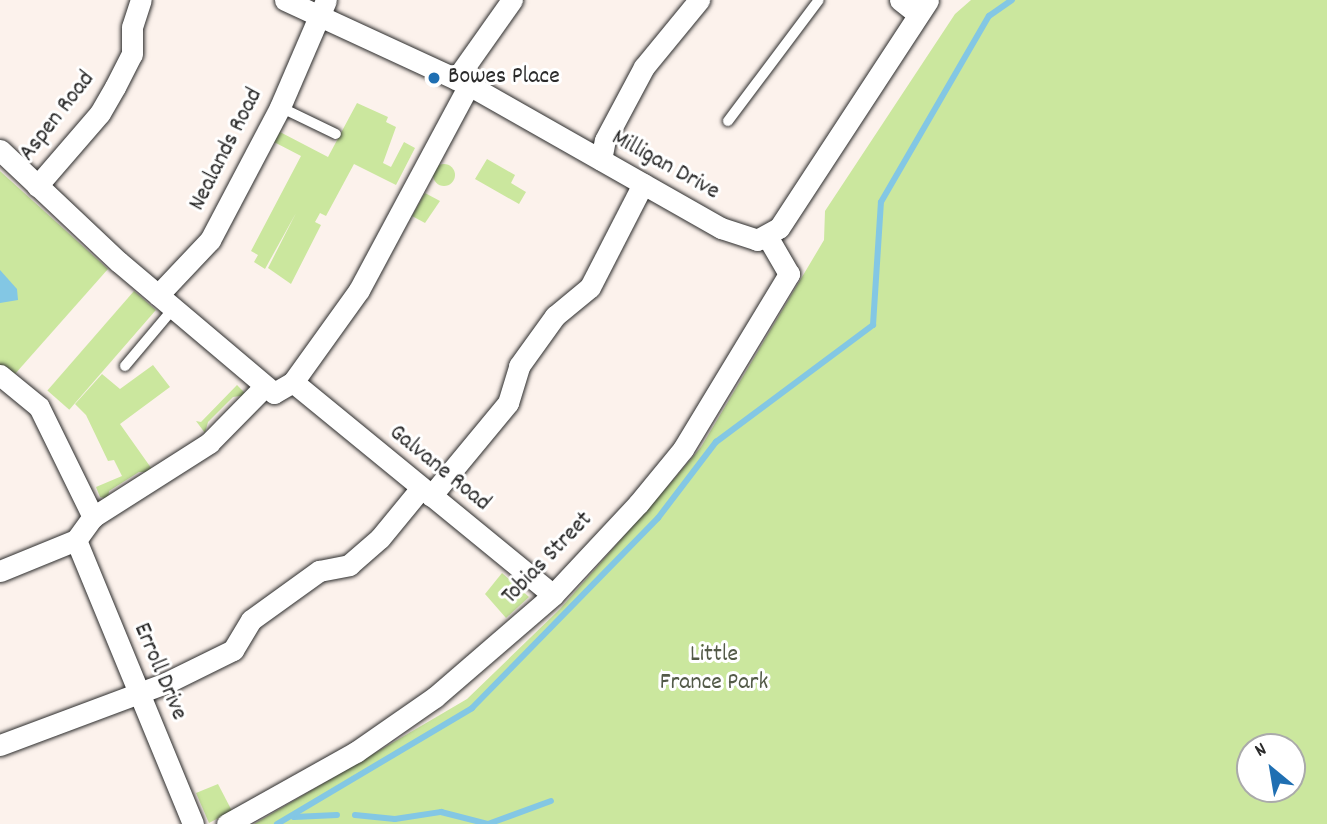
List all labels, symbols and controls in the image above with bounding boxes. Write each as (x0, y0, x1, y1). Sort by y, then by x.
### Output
place label: Bowes Place (448, 64, 560, 92)
street label: Aspen Road (14, 66, 102, 168)
marker: Bowes Place (426, 70, 442, 86)
street label: Nealands Road (184, 84, 270, 216)
street label: Milligan Drive (606, 125, 724, 207)
street label: Galvane Road (382, 419, 496, 519)
street label: Tobias Street (497, 507, 599, 611)
street label: Erroll Drive (126, 619, 192, 725)
park label: Little France Park (660, 642, 768, 698)
north arrow (1236, 733, 1306, 803)
text: N (1250, 737, 1272, 765)

